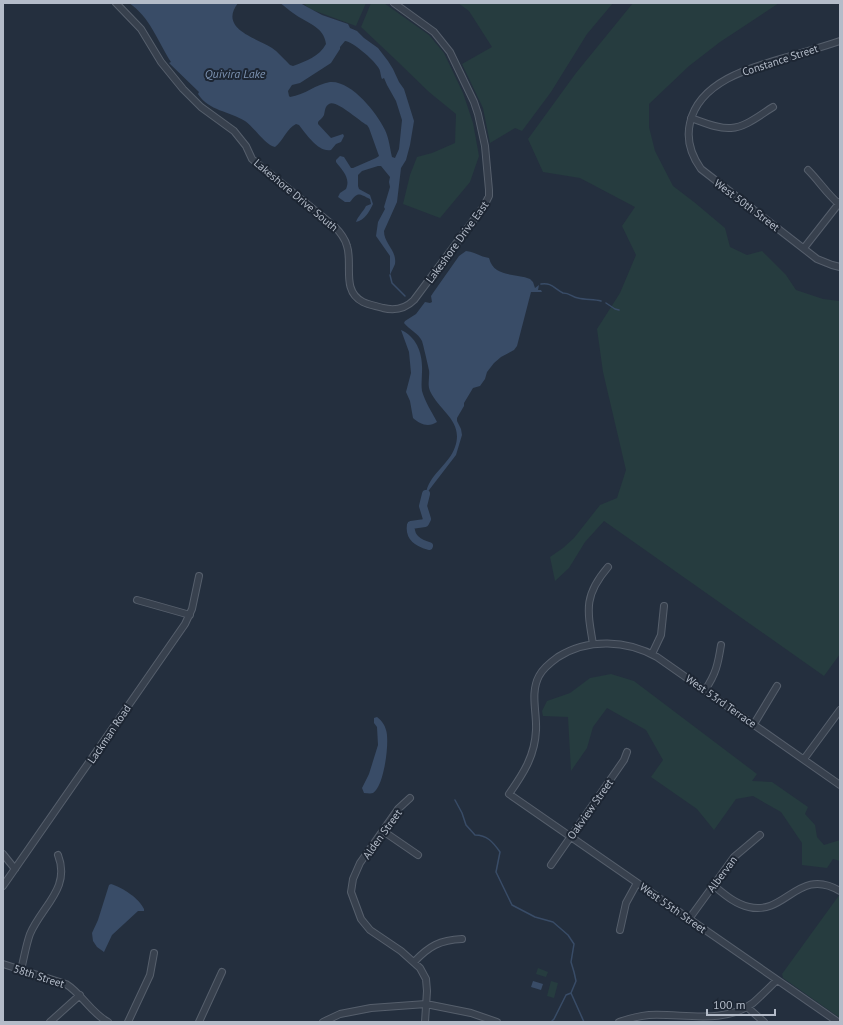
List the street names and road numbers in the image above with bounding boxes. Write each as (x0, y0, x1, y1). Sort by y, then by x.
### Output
street label: Constance Street (740, 41, 820, 79)
street label: Lakeshore Drive South (251, 156, 341, 234)
street label: West 50th Street (712, 176, 783, 234)
street label: Lakeshore Drive East (423, 198, 492, 286)
street label: West 53rd Terrace (683, 671, 759, 731)
street label: Lackman Road (84, 702, 134, 766)
street label: Oakview Street (564, 776, 616, 842)
street label: Alden Street (359, 806, 405, 862)
street label: Albervan (704, 853, 740, 895)
street label: West 55th Street (637, 880, 709, 936)
street label: 58th Street (12, 961, 67, 991)

